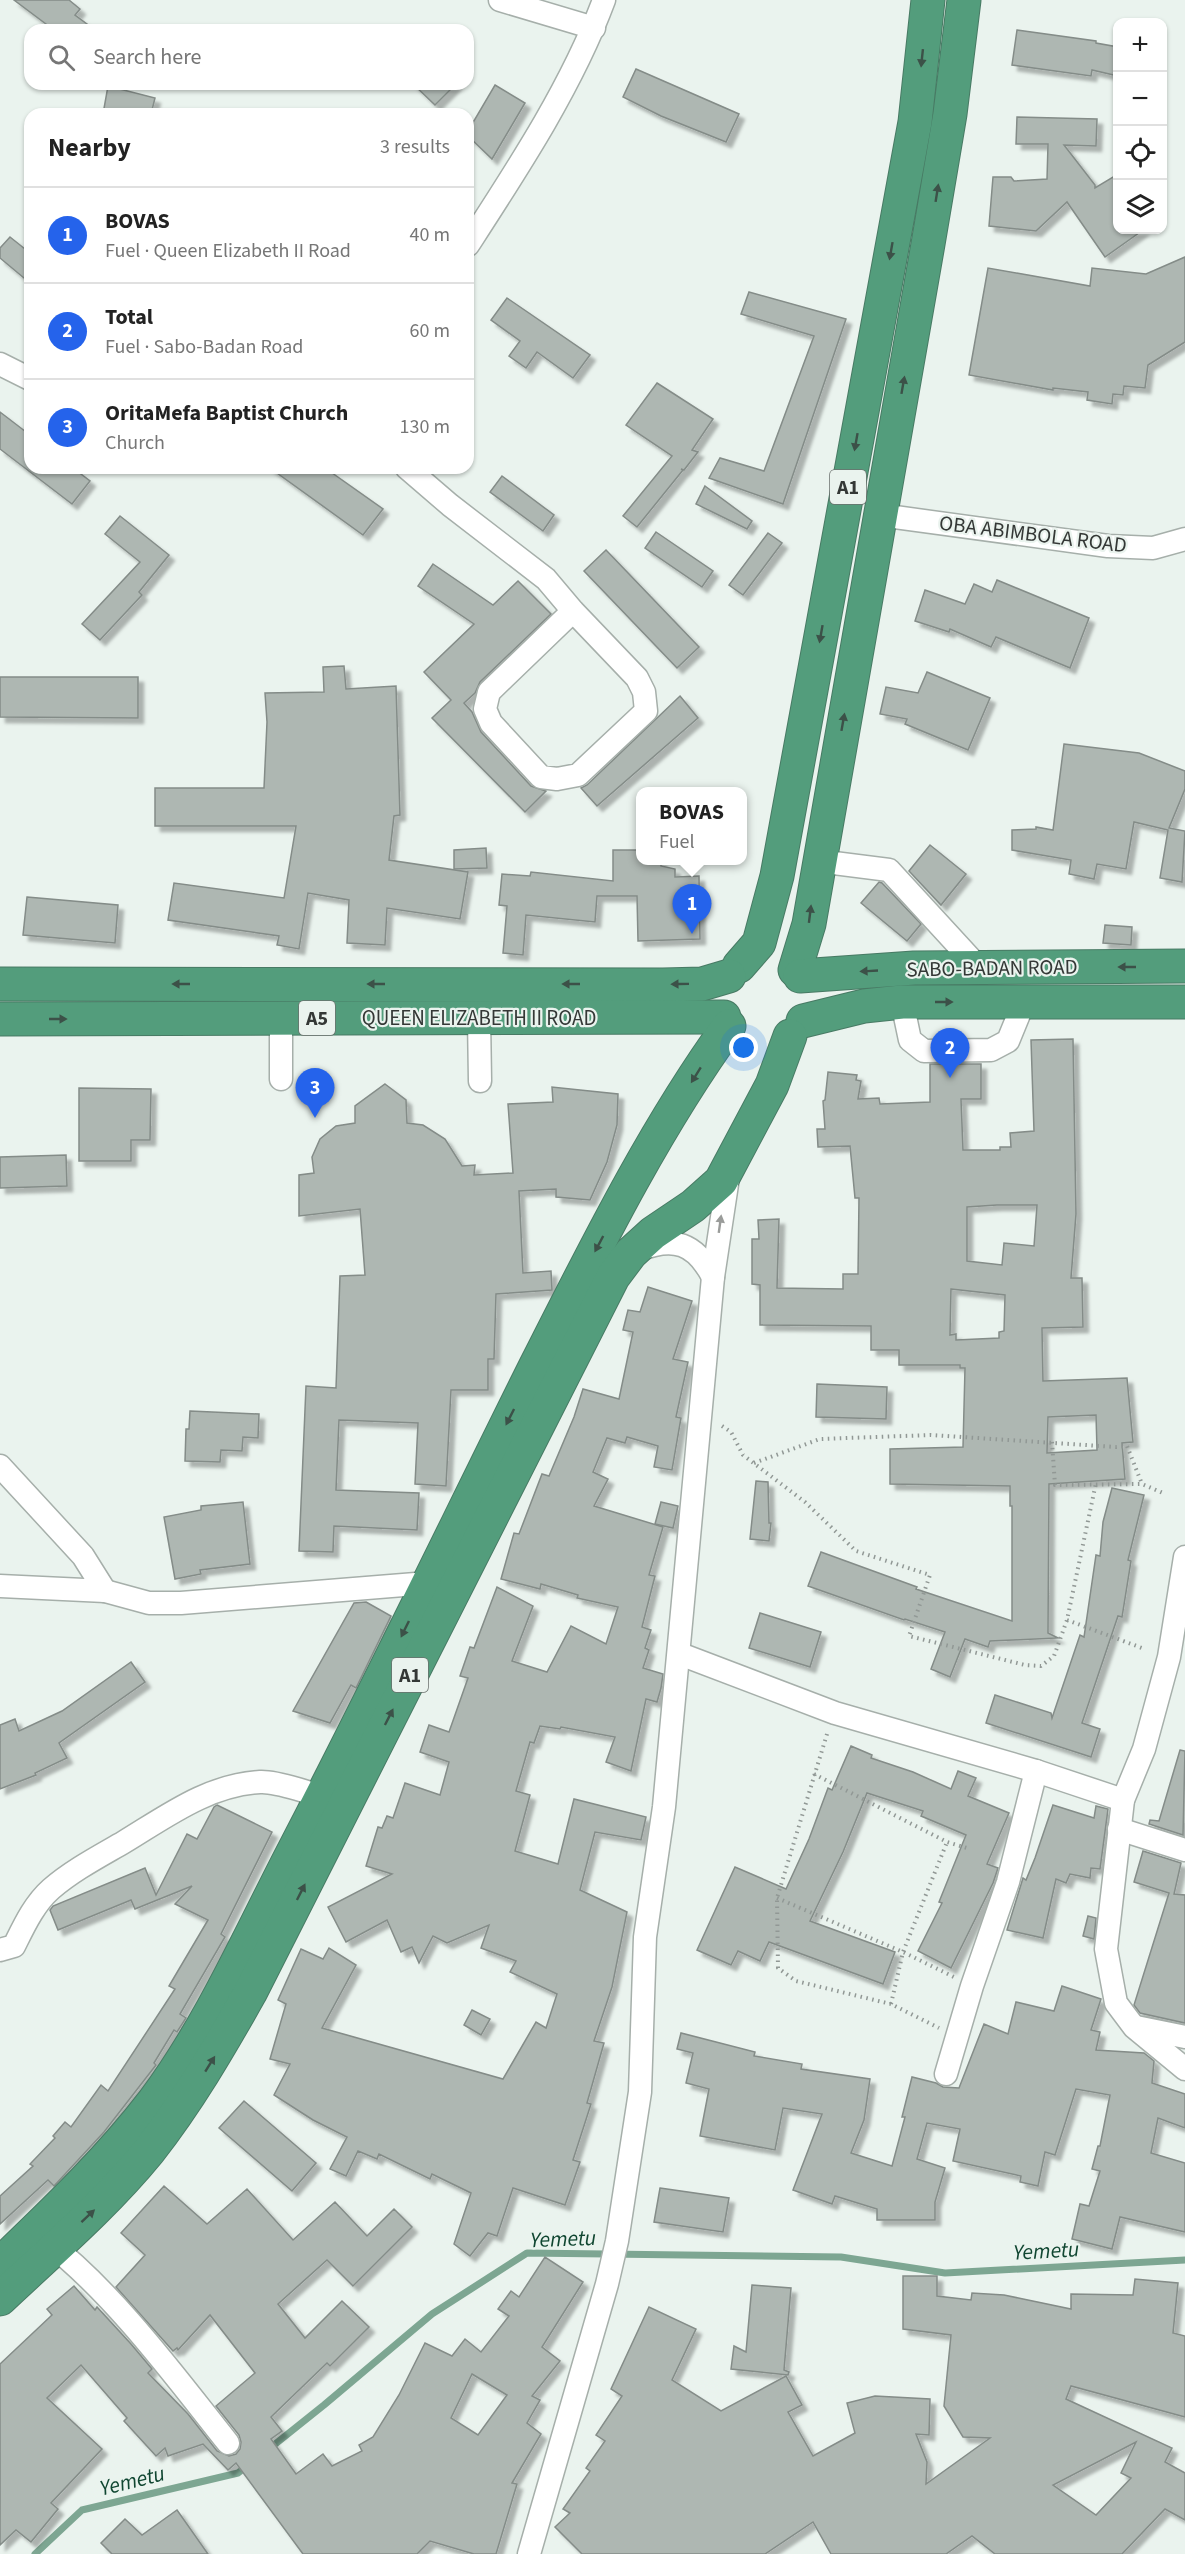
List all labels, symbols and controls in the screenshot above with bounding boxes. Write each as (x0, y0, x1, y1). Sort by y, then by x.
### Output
map controls (1113, 18, 1167, 234)
button: + (1113, 18, 1167, 72)
search box (24, 24, 474, 90)
icon: search (45, 41, 78, 74)
text: Search here (93, 41, 201, 73)
one-way arrow (917, 49, 927, 68)
button: − (1113, 72, 1167, 126)
button: locate (1113, 126, 1167, 180)
text: Nearby (48, 129, 131, 166)
text: 3 results (380, 133, 450, 161)
button: layers (1113, 180, 1167, 234)
one-way arrow (933, 183, 942, 202)
text: BOVAS (105, 205, 170, 237)
text: 1 (62, 221, 73, 249)
text: 40 m (410, 221, 450, 249)
text: Fuel · Queen Elizabeth II Road (105, 237, 351, 265)
one-way arrow (886, 241, 895, 260)
text: Total (105, 301, 153, 333)
text: 2 (62, 317, 73, 345)
text: 60 m (410, 317, 450, 345)
text: Fuel · Sabo-Badan Road (105, 333, 303, 361)
one-way arrow (899, 375, 908, 394)
text: OritaMefa Baptist Church (105, 397, 348, 429)
text: 3 (62, 413, 73, 441)
text: 130 m (400, 413, 450, 441)
text: Church (105, 429, 165, 457)
one-way arrow (851, 433, 860, 452)
road number: A1 (830, 470, 866, 504)
street label: OBA ABIMBOLA ROAD (938, 508, 1128, 560)
one-way arrow (816, 625, 825, 644)
one-way arrow (839, 712, 848, 731)
popup (636, 787, 747, 865)
text: BOVAS (659, 796, 724, 828)
text: Fuel (659, 828, 695, 856)
pin: 1 (672, 884, 712, 934)
one-way arrow (805, 904, 815, 923)
street label: SABO-BADAN ROAD (906, 952, 1078, 984)
one-way arrow (1117, 962, 1136, 972)
one-way arrow (859, 966, 878, 975)
one-way arrow (172, 979, 191, 989)
one-way arrow (367, 979, 386, 989)
one-way arrow (562, 979, 581, 989)
one-way arrow (671, 980, 690, 989)
one-way arrow (934, 997, 953, 1007)
road number: A5 (299, 1001, 335, 1035)
street label: QUEEN ELIZABETH II ROAD (362, 1003, 596, 1033)
one-way arrow (49, 1014, 68, 1024)
pin: 2 (930, 1028, 970, 1078)
your location (729, 1033, 758, 1062)
one-way arrow (691, 1067, 702, 1083)
pin: 3 (296, 1068, 334, 1118)
one-way arrow (716, 1214, 725, 1233)
one-way arrow (594, 1236, 604, 1253)
one-way arrow (506, 1409, 515, 1426)
one-way arrow (400, 1621, 409, 1638)
road number: A1 (392, 1658, 428, 1692)
one-way arrow (384, 1709, 393, 1726)
one-way arrow (296, 1883, 306, 1900)
one-way arrow (204, 2056, 215, 2072)
one-way arrow (81, 2209, 96, 2223)
water label: Yemetu (529, 2222, 597, 2256)
water label: Yemetu (1012, 2233, 1080, 2269)
water label: Yemetu (96, 2457, 168, 2504)

